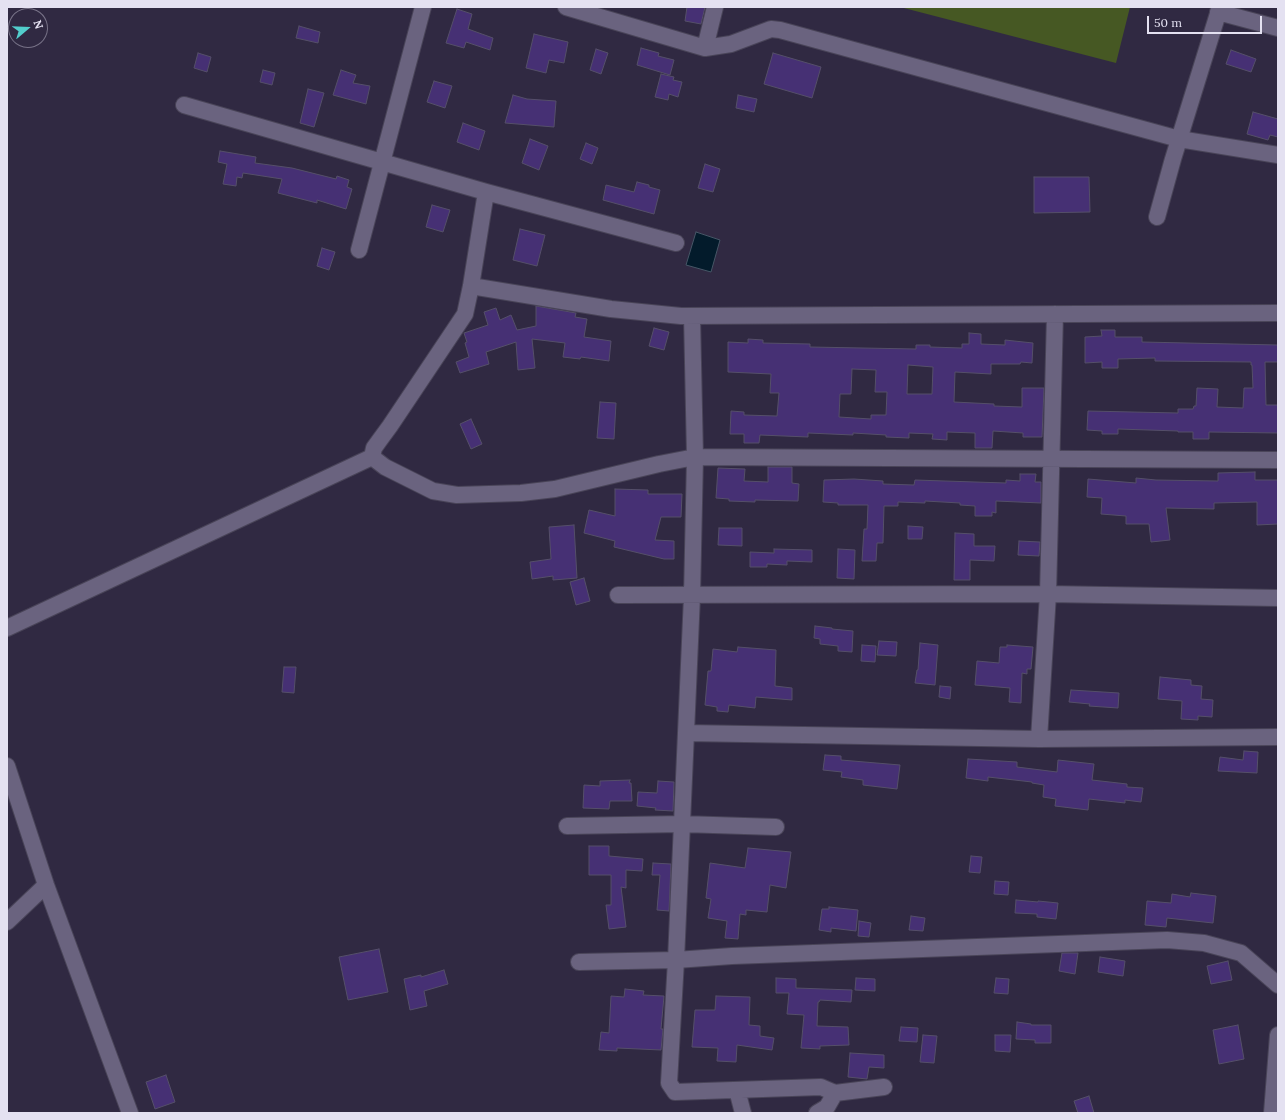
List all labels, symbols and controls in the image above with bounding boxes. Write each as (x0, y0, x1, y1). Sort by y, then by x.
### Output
north arrow (8, 8, 48, 48)
scale bar (1149, 8, 1264, 34)
text: 50 m (1154, 15, 1182, 30)
text: N (30, 18, 46, 31)

